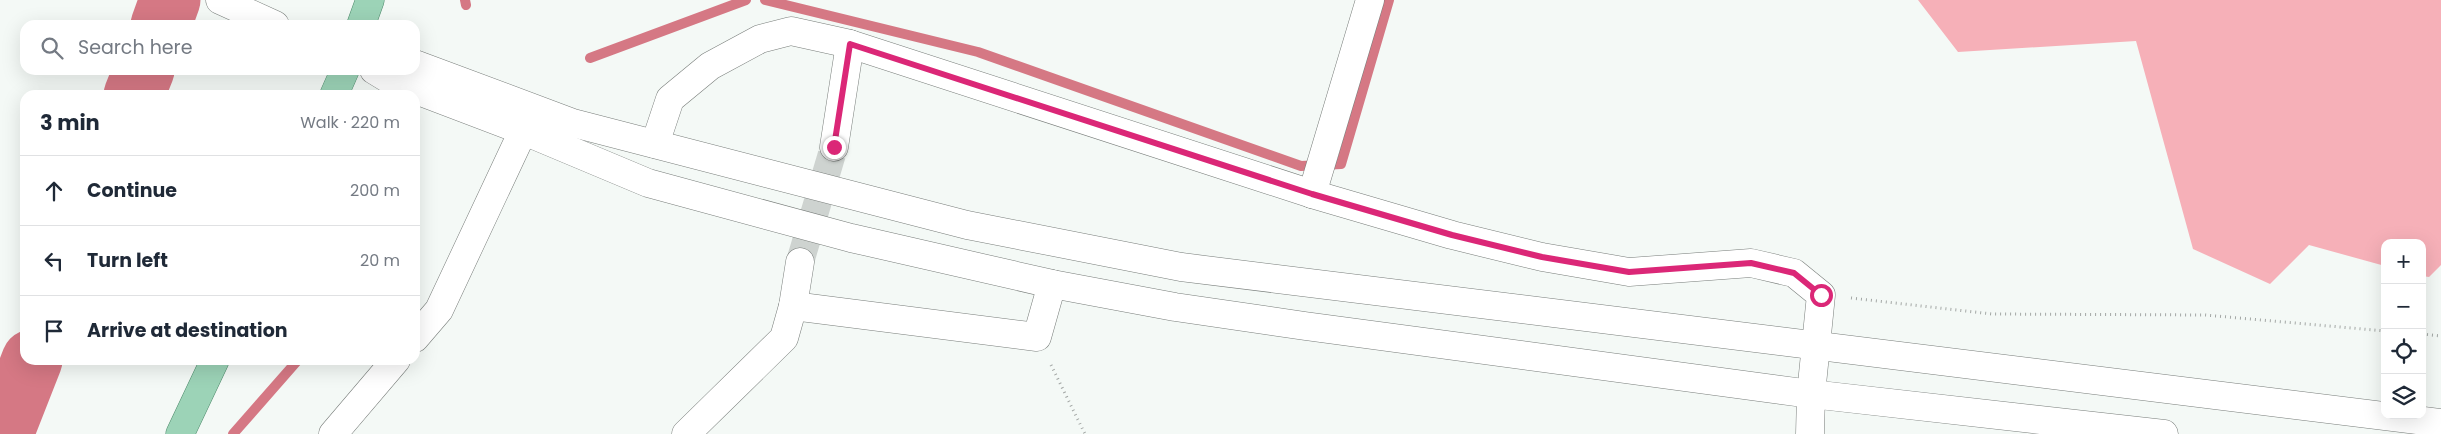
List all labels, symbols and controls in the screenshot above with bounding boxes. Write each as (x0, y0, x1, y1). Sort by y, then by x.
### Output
search box (20, 20, 420, 75)
icon: search (38, 34, 66, 62)
text: Search here (78, 34, 192, 61)
text: 3 min (40, 108, 100, 137)
text: Walk · 220 m (300, 111, 400, 134)
route end (823, 136, 846, 159)
icon: ahead (40, 177, 68, 205)
text: Continue (87, 177, 177, 204)
text: 200 m (350, 179, 400, 202)
map controls (2381, 239, 2426, 419)
button: + (2381, 239, 2426, 284)
icon: left (40, 247, 68, 275)
text: Turn left (87, 247, 168, 274)
text: 20 m (360, 249, 400, 272)
route start (1810, 284, 1833, 307)
button: − (2381, 284, 2426, 329)
icon: arrive (40, 317, 68, 345)
text: Arrive at destination (87, 317, 288, 344)
button: locate (2381, 329, 2426, 374)
button: layers (2381, 374, 2426, 419)

